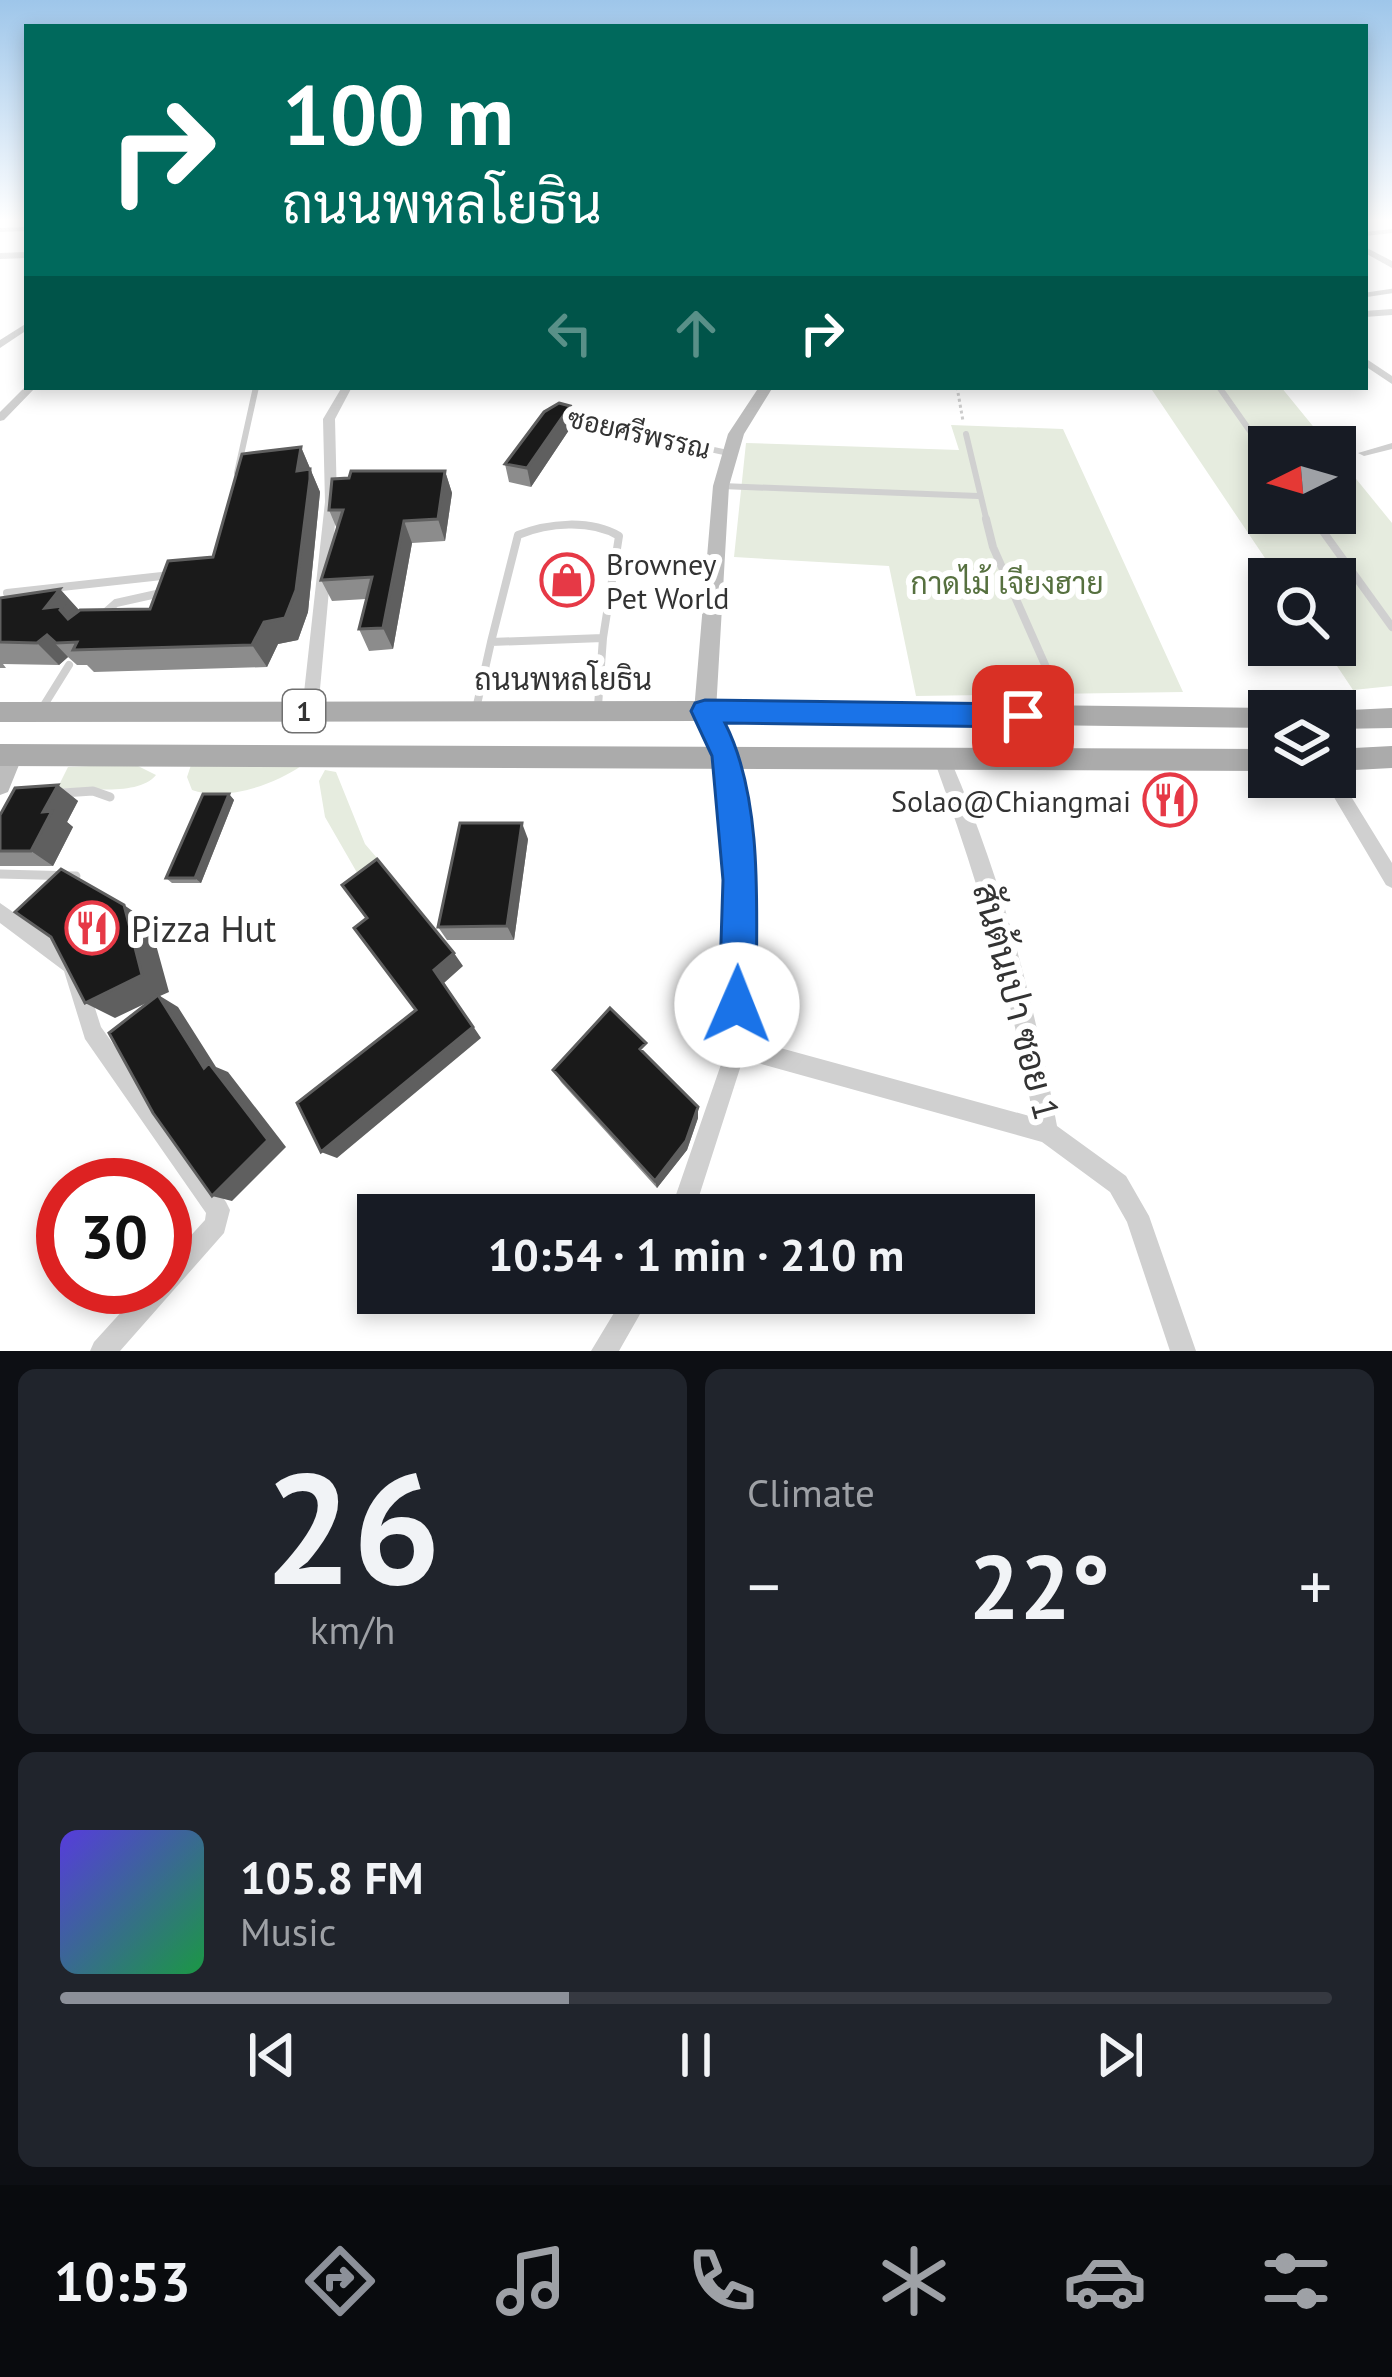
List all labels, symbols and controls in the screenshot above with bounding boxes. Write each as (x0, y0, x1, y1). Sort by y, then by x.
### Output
text: 100 m (282, 59, 514, 168)
icon: right (84, 72, 240, 228)
text: ถนนพหลโยธิน (282, 168, 602, 238)
icon: left (537, 300, 603, 366)
icon: ahead (663, 300, 729, 366)
icon: right (789, 300, 855, 366)
street label: ซอยศรีพรรณ (564, 400, 714, 466)
north arrow (1248, 426, 1356, 534)
map controls (1248, 426, 1356, 798)
place label: Browney Pet World (606, 544, 729, 617)
shop icon: Browney Pet World (539, 552, 595, 608)
button: search (1248, 558, 1356, 666)
park label: กาดไม้ เจียงฮาย (910, 563, 1104, 602)
street label: ถนนพหลโยธิน (474, 659, 652, 698)
pin (972, 665, 1074, 767)
icon: arrive (990, 683, 1056, 749)
road number: 1 (283, 690, 325, 732)
button: layers (1248, 690, 1356, 798)
restaurant icon: Solao@Chiangmai (1142, 772, 1198, 828)
place label: Solao@Chiangmai (891, 781, 1131, 820)
street label: สันต้นเปา ซอย 1 (963, 877, 1071, 1125)
restaurant icon: Pizza Hut (64, 900, 120, 956)
place label: Pizza Hut (131, 905, 276, 952)
position arrow (674, 942, 800, 1068)
speed limit sign: 30 (36, 1158, 192, 1314)
text: 10:54 · 1 min · 210 m (488, 1225, 904, 1283)
text: 26 (264, 1425, 441, 1627)
text: Climate (747, 1467, 875, 1518)
text: 22° (969, 1527, 1110, 1644)
text: − (747, 1543, 780, 1628)
text: + (1299, 1543, 1332, 1628)
text: km/h (310, 1604, 395, 1655)
text: 105.8 FM (240, 1848, 423, 1906)
text: Music (240, 1906, 336, 1957)
icon: previous (239, 2022, 305, 2088)
icon: pause (663, 2022, 729, 2088)
icon: next (1087, 2022, 1153, 2088)
icon: directions (298, 2239, 382, 2323)
icon: music (489, 2239, 573, 2323)
icon: phone (680, 2239, 764, 2323)
icon: climate (872, 2239, 956, 2323)
icon: car (1063, 2239, 1147, 2323)
icon: filters (1254, 2239, 1338, 2323)
text: 10:53 (54, 2246, 191, 2316)

